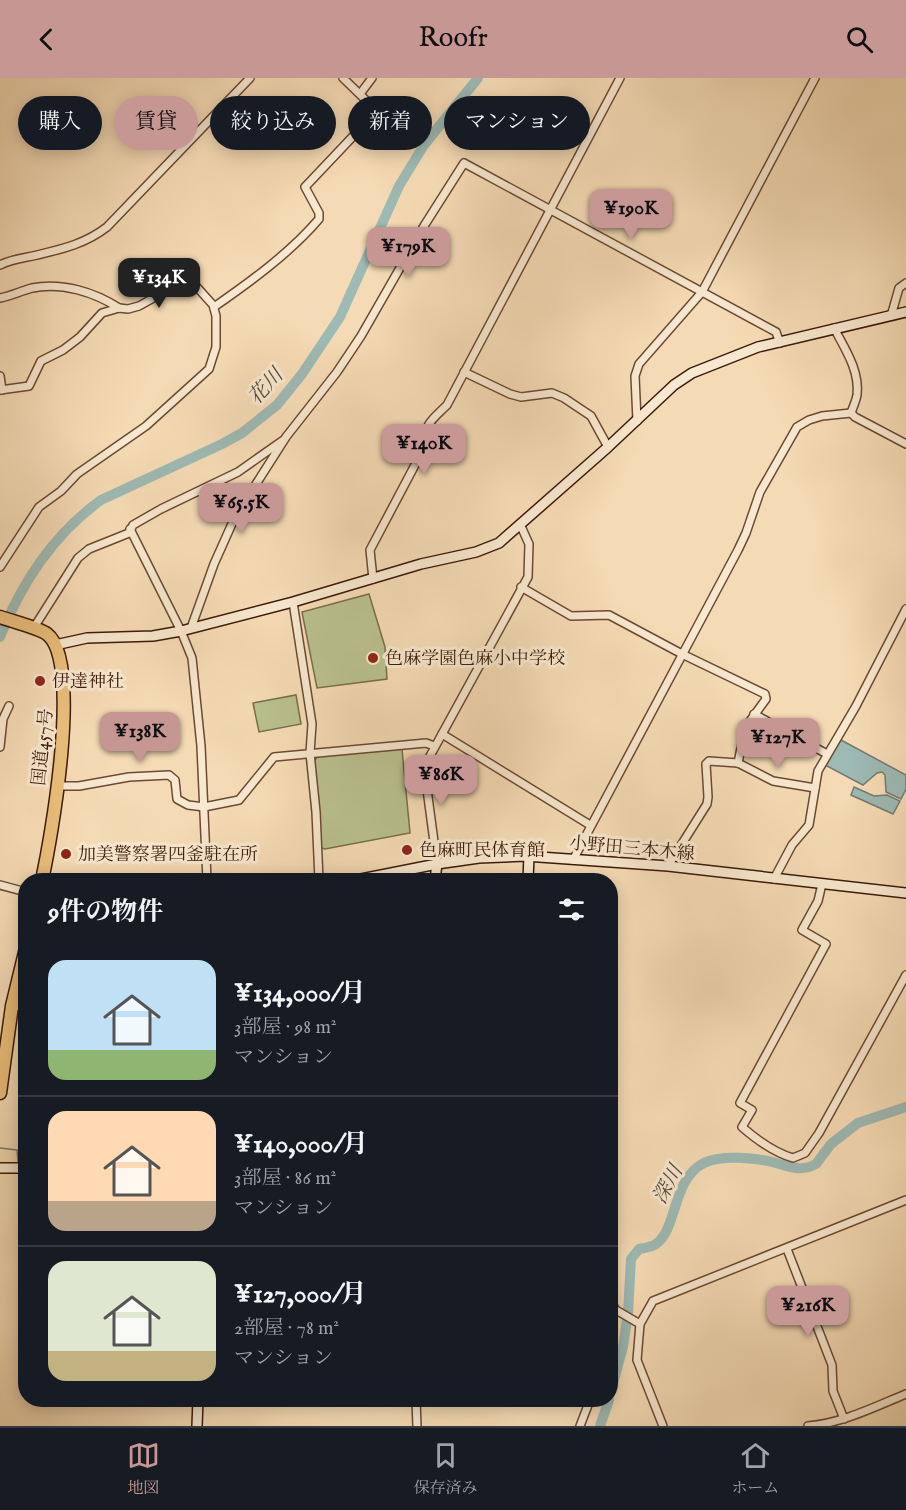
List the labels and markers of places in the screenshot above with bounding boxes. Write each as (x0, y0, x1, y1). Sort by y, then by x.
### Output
pin: ¥190K (589, 189, 673, 240)
pin: ¥179K (366, 227, 450, 278)
pin: ¥134K (117, 258, 201, 309)
pin: ¥140K (382, 424, 466, 475)
pin: ¥65.5K (192, 483, 290, 534)
place label: 色麻学園色麻小中学校 (385, 648, 565, 671)
marker: 色麻学園色麻小中学校 (366, 651, 380, 665)
place label: 伊達神社 (52, 671, 124, 694)
marker: 伊達神社 (33, 674, 47, 688)
pin: ¥138K (98, 712, 182, 763)
pin: ¥127K (736, 718, 820, 769)
pin: ¥86K (405, 755, 477, 806)
place label: 色麻町民体育館 (419, 840, 545, 863)
marker: 色麻町民体育館 (400, 843, 414, 857)
place label: 加美警察署四釜駐在所 (78, 844, 258, 867)
marker: 加美警察署四釜駐在所 (59, 847, 73, 861)
pin: ¥216K (766, 1286, 850, 1337)

